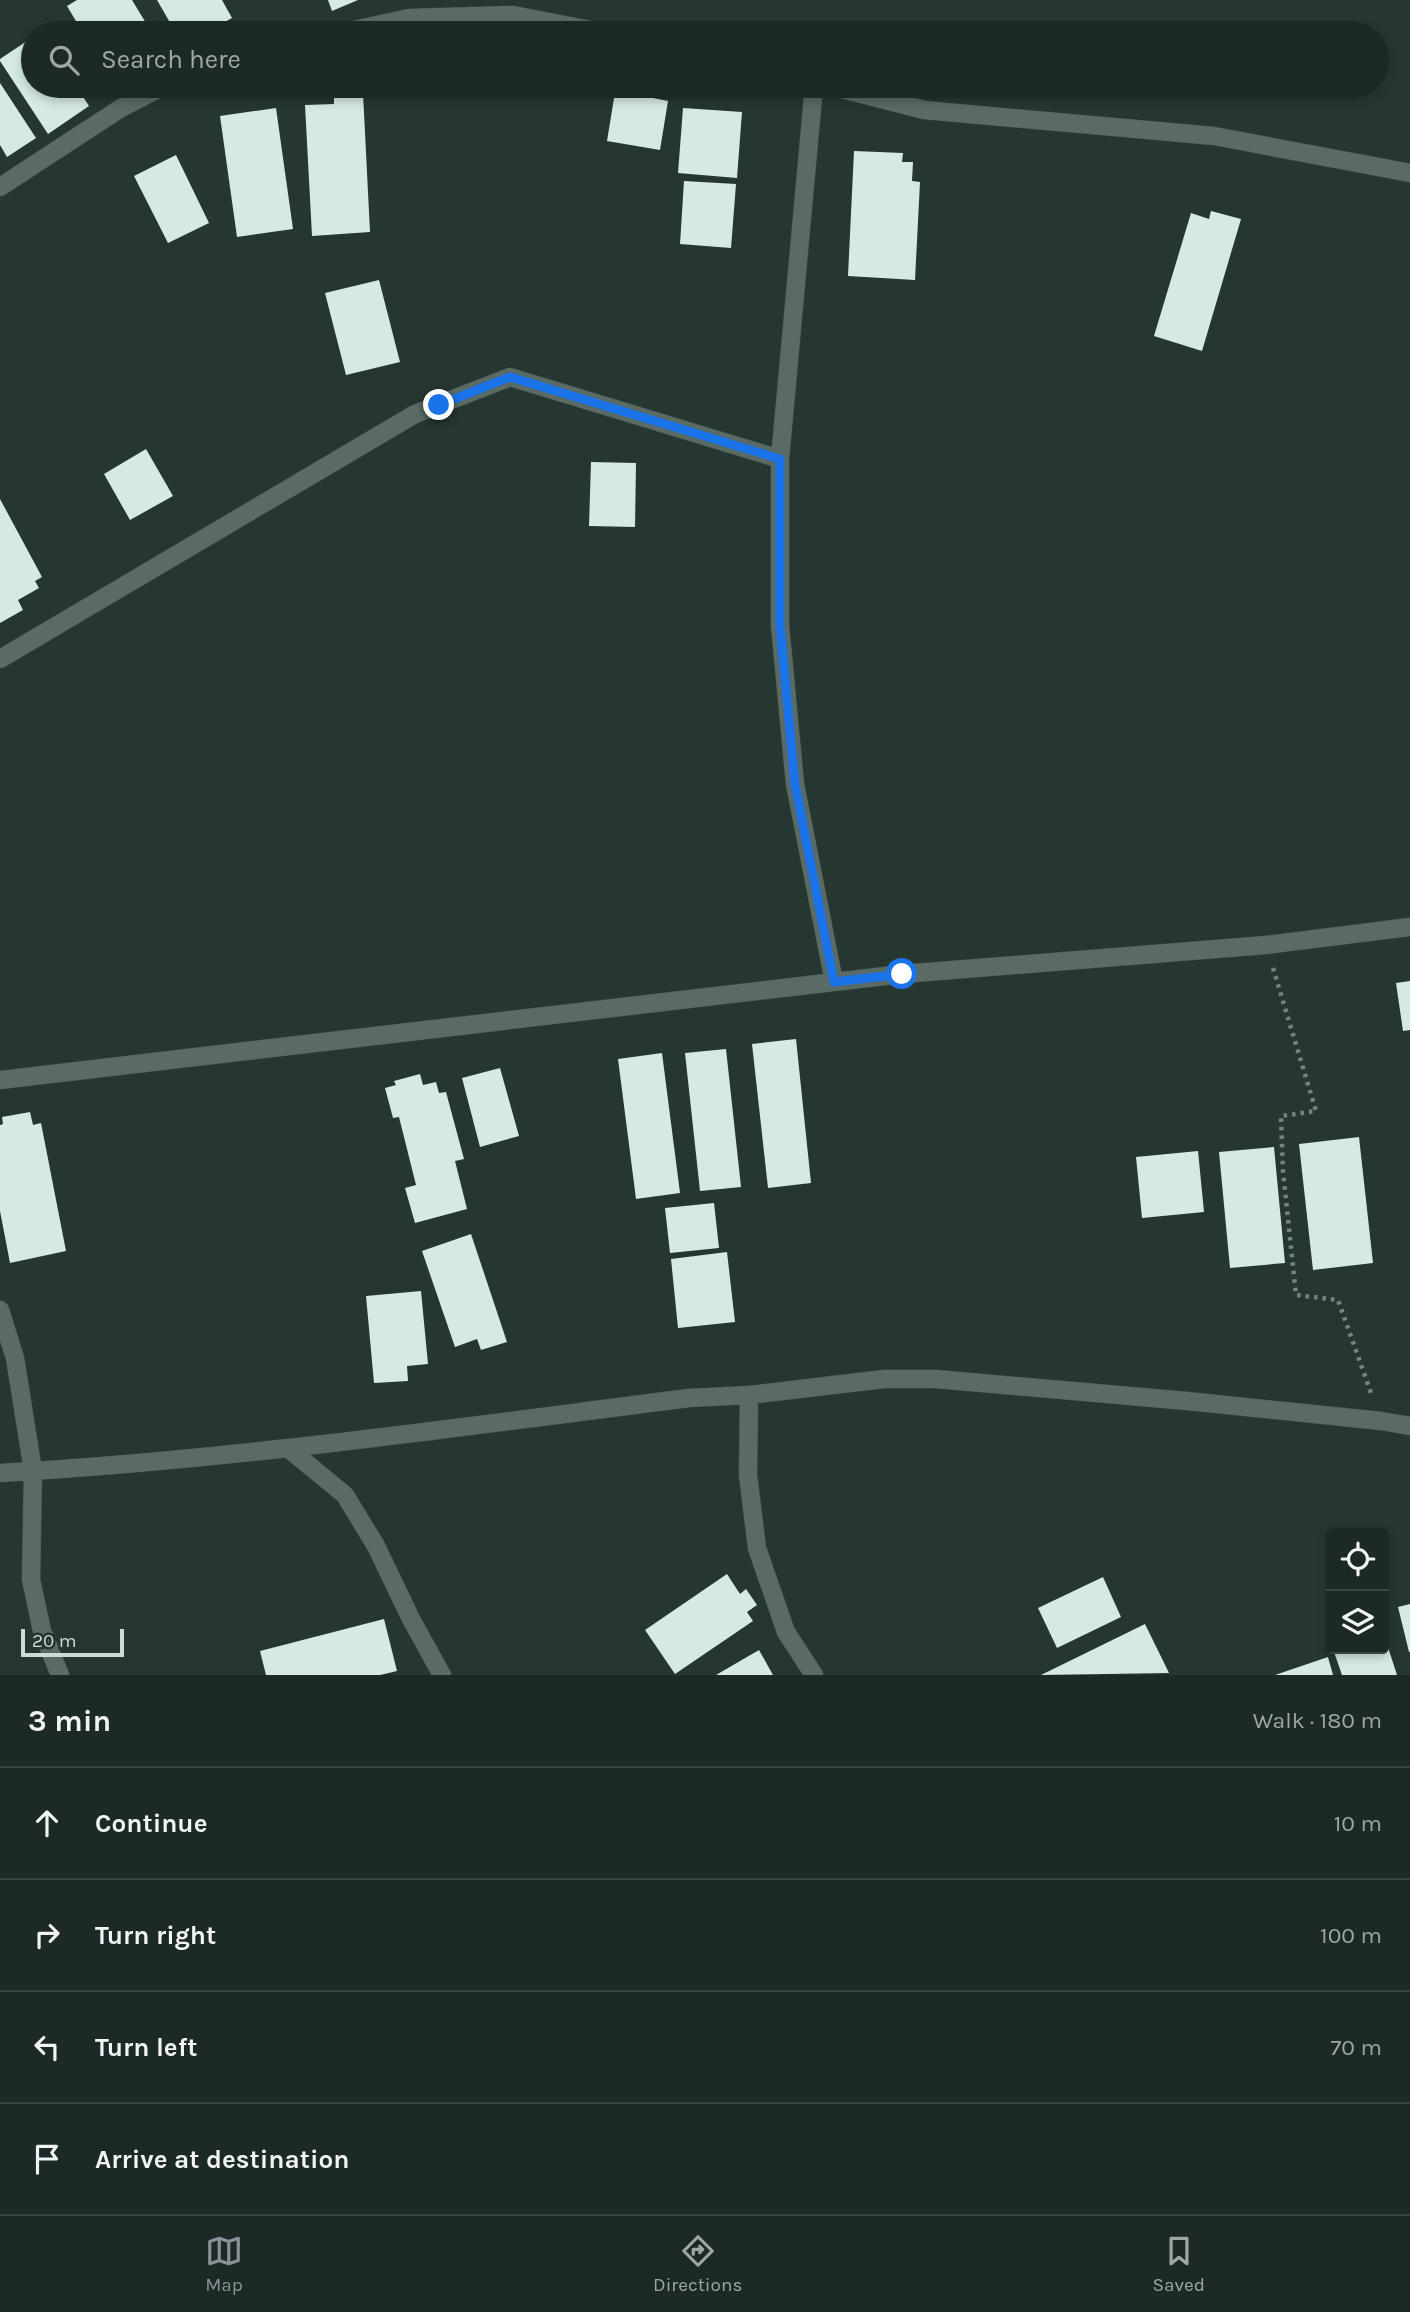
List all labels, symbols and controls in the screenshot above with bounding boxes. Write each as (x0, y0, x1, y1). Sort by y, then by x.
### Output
search box (21, 21, 1389, 98)
icon: search (45, 41, 83, 79)
text: Search here (101, 44, 241, 75)
route end (423, 389, 454, 420)
route start (886, 958, 917, 989)
map controls (1326, 1528, 1389, 1654)
button: locate (1326, 1528, 1389, 1591)
button: layers (1326, 1591, 1389, 1654)
scale bar (21, 1626, 124, 1658)
text: 20 m (32, 1630, 77, 1652)
text: 3 min (28, 1703, 111, 1739)
text: Walk · 180 m (1253, 1707, 1382, 1734)
icon: ahead (28, 1804, 66, 1842)
text: Continue (95, 1808, 207, 1839)
text: 10 m (1334, 1810, 1382, 1837)
icon: right (28, 1916, 66, 1954)
text: Turn right (95, 1920, 216, 1951)
text: 100 m (1320, 1922, 1382, 1949)
icon: left (28, 2028, 66, 2066)
text: Turn left (95, 2032, 197, 2063)
text: 70 m (1331, 2034, 1382, 2061)
icon: arrive (28, 2140, 66, 2178)
text: Arrive at destination (95, 2144, 349, 2175)
tab: Map (205, 2232, 243, 2296)
tab: Directions (653, 2232, 742, 2296)
tab: Saved (1152, 2232, 1205, 2296)

